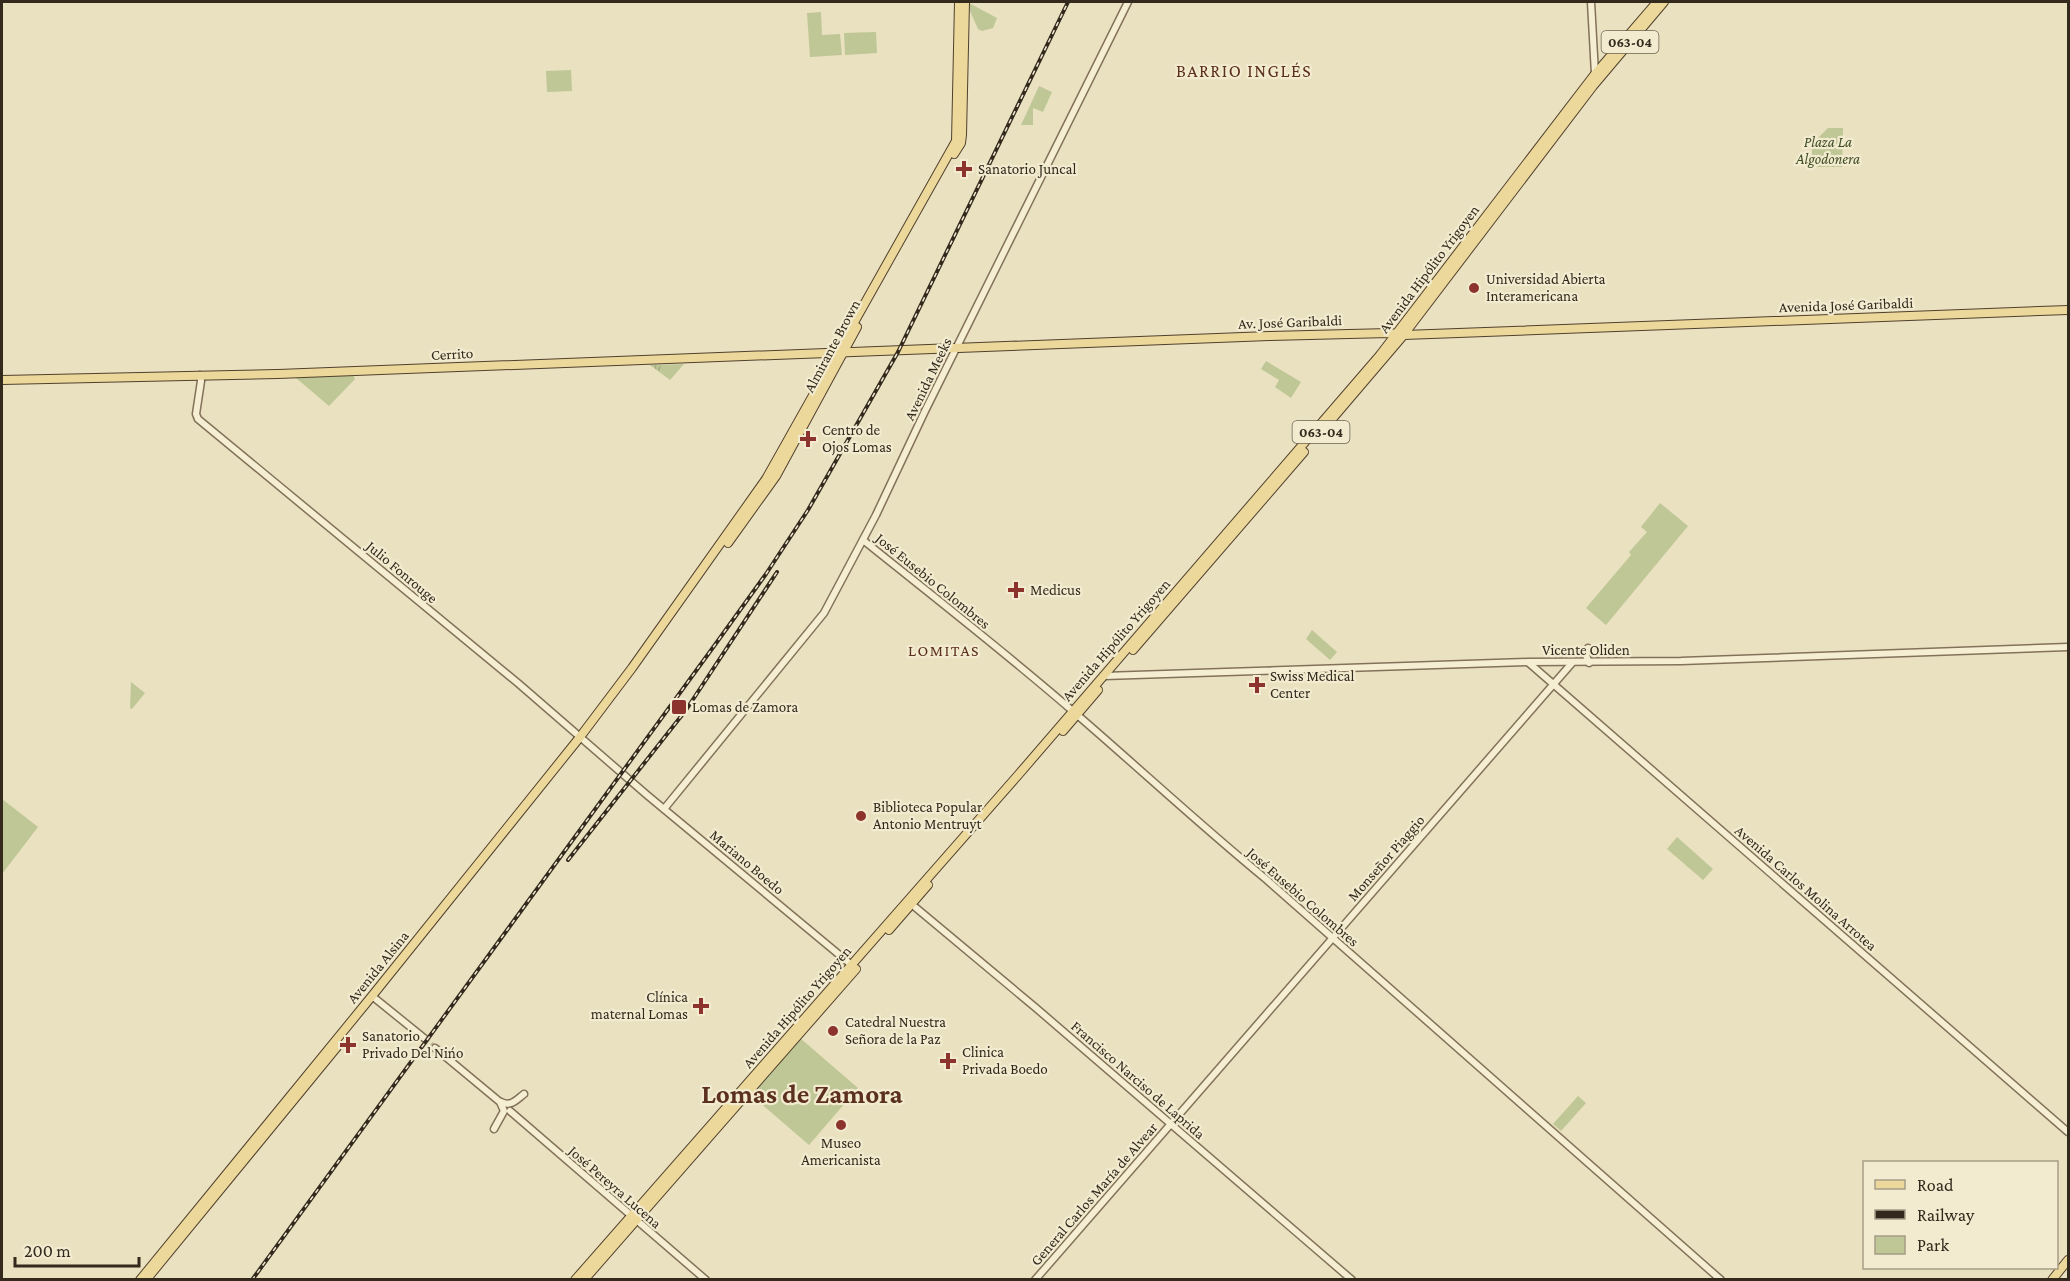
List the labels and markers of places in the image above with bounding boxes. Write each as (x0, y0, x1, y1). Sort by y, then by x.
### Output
marker: Sanatorio Juncal (955, 160, 973, 178)
place label: Sanatorio Juncal (978, 161, 1076, 178)
place label: Universidad Abierta Interamericana (1486, 271, 1606, 304)
marker: Universidad Abierta Interamericana (1467, 281, 1481, 295)
place label: Centro de Ojos Lomas (822, 422, 892, 456)
marker: Centro de Ojos Lomas (799, 430, 817, 448)
marker: Medicus (1007, 581, 1025, 599)
place label: Medicus (1030, 582, 1081, 598)
place label: Swiss Medical Center (1270, 668, 1354, 701)
marker: Swiss Medical Center (1248, 676, 1266, 694)
marker: Lomas de Zamora (670, 698, 688, 716)
place label: Lomas de Zamora (692, 699, 798, 715)
place label: Biblioteca Popular Antonio Mentruyt (873, 799, 983, 833)
marker: Biblioteca Popular Antonio Mentruyt (854, 809, 868, 823)
place label: Clínica maternal Lomas (591, 989, 688, 1022)
marker: Clínica maternal Lomas (692, 997, 710, 1015)
place label: Catedral Nuestra Señora de la Paz (845, 1014, 946, 1047)
marker: Catedral Nuestra Señora de la Paz (826, 1024, 840, 1038)
place label: Sanatorio Privado Del Nińo (362, 1028, 463, 1061)
marker: Sanatorio Privado Del Nińo (339, 1036, 357, 1054)
place label: Clinica Privada Boedo (962, 1044, 1048, 1077)
marker: Clinica Privada Boedo (939, 1052, 957, 1070)
marker: Museo Americanista (834, 1118, 848, 1132)
place label: Museo Americanista (801, 1135, 881, 1168)

